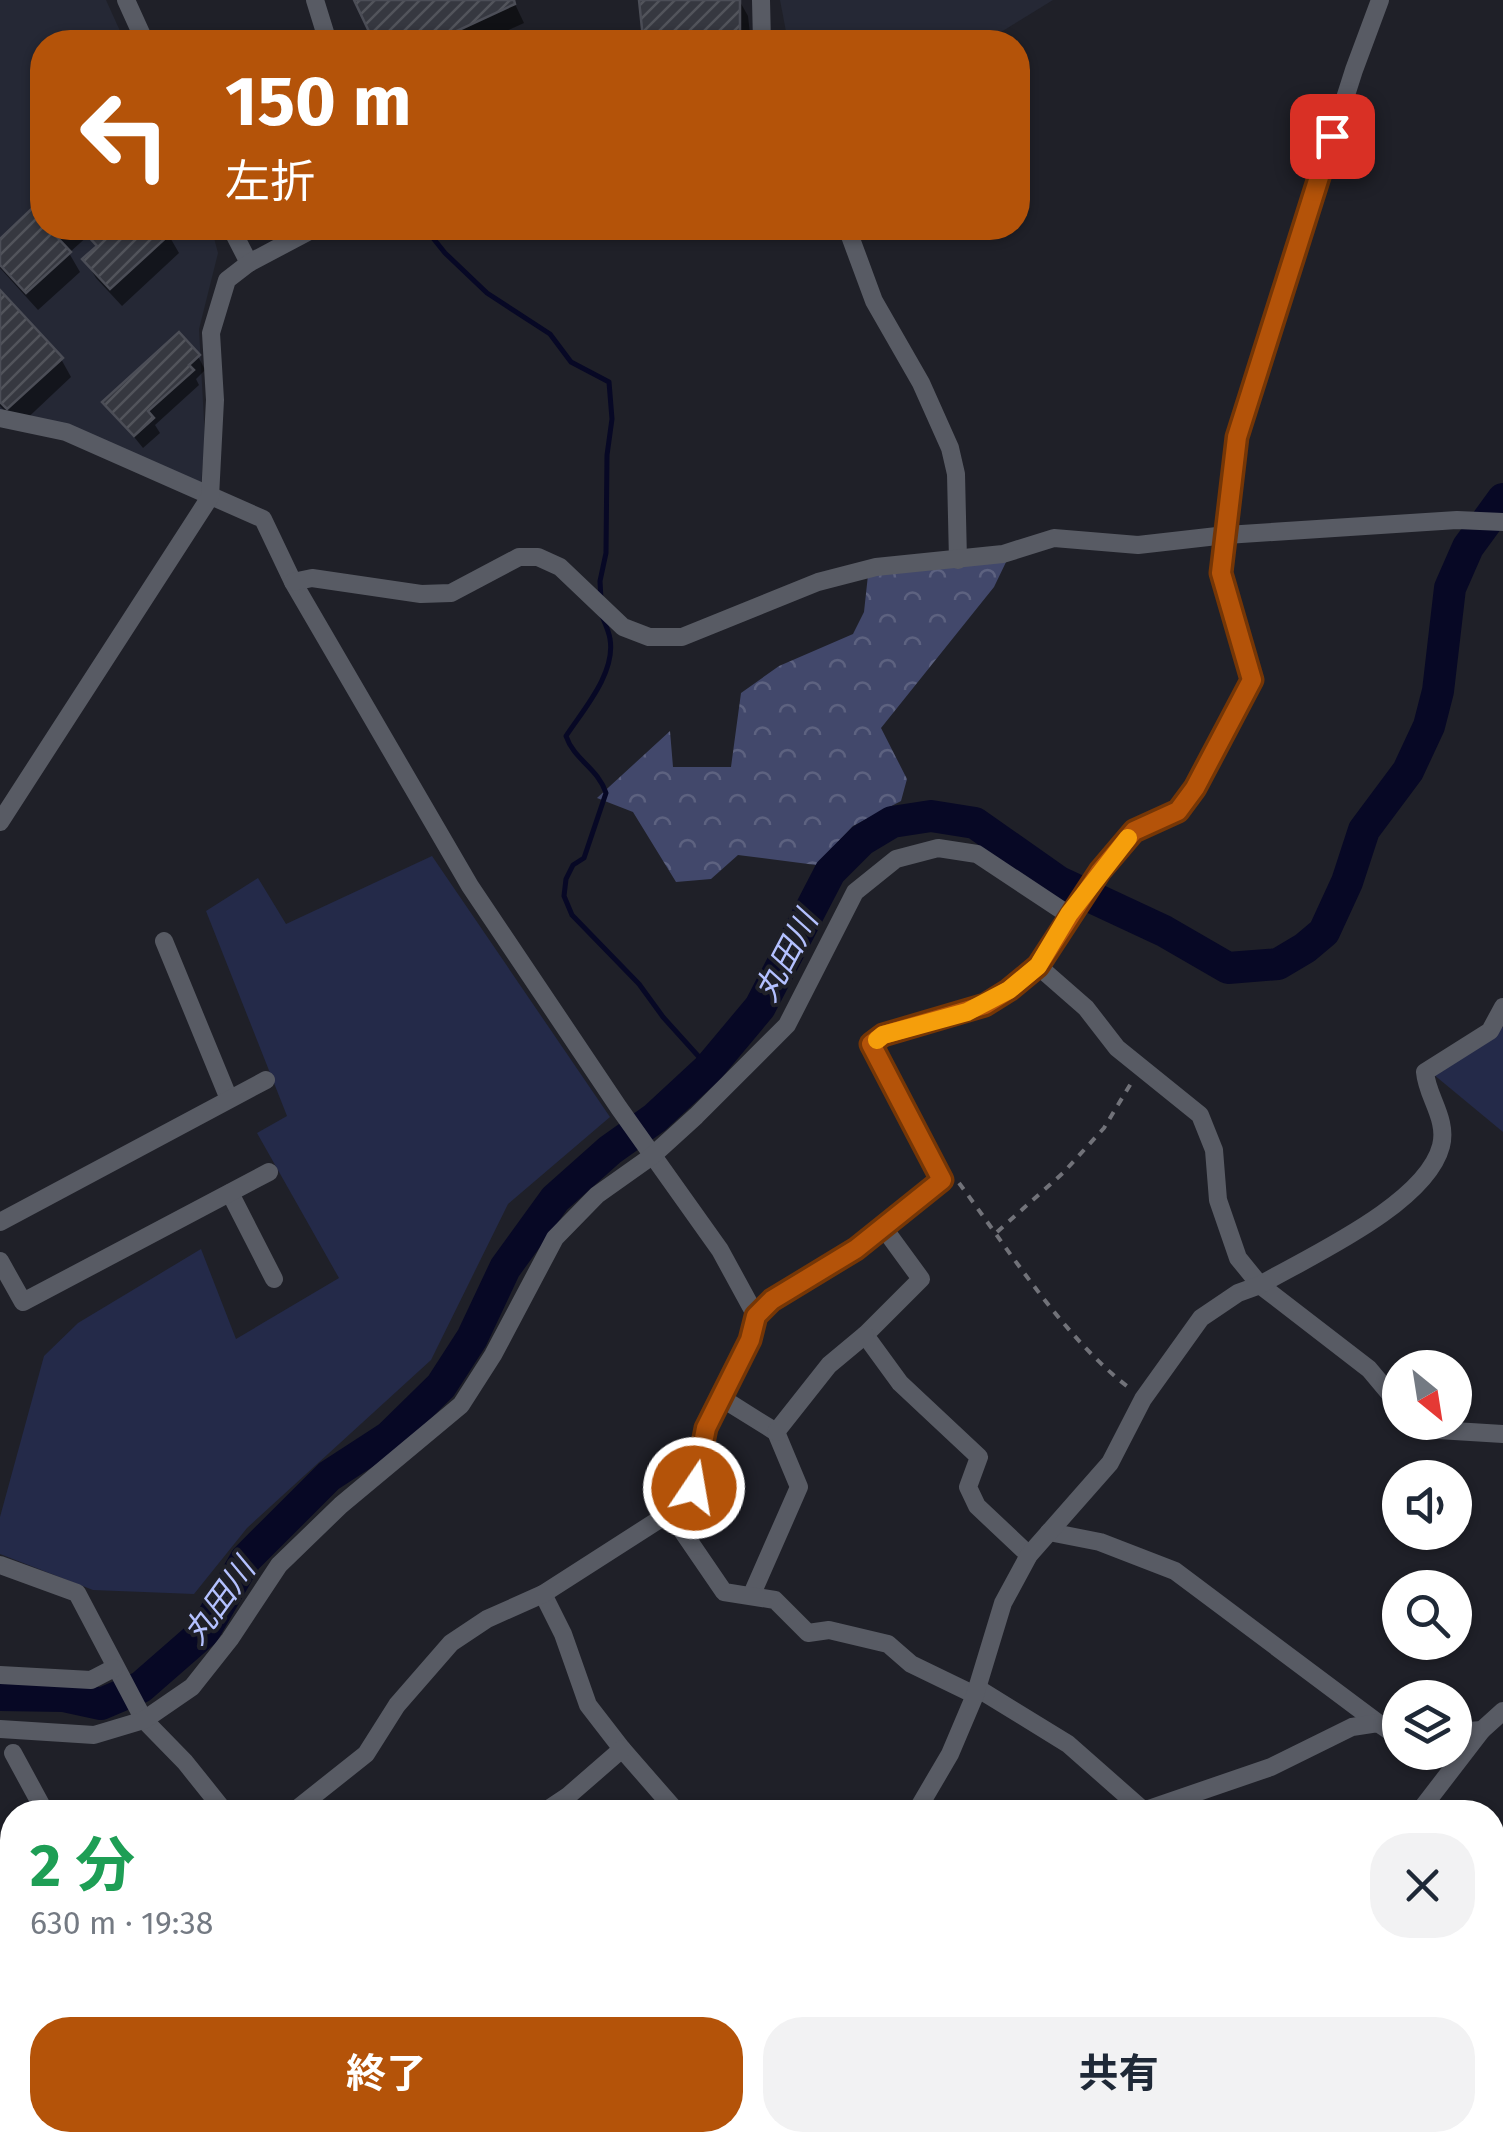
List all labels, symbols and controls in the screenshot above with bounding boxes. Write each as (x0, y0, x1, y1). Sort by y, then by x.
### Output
text: 150 m (225, 60, 412, 144)
icon: left (60, 70, 190, 200)
pin (1290, 94, 1375, 179)
icon: arrive (1305, 109, 1360, 164)
text: 左折 (225, 155, 315, 209)
water label: 丸田川 (747, 902, 827, 1007)
north arrow (1382, 1350, 1472, 1440)
map controls (1382, 1350, 1472, 1770)
position arrow (642, 1436, 746, 1540)
button: sound (1382, 1460, 1472, 1550)
water label: 丸田川 (175, 1549, 264, 1651)
button: search (1382, 1570, 1472, 1660)
button: layers (1382, 1680, 1472, 1770)
text: 2 分 (30, 1830, 135, 1902)
button: close (1370, 1833, 1475, 1938)
text: 630 m · 19:38 (30, 1904, 213, 1942)
button: 終了 (30, 2017, 743, 2132)
button: 共有 (763, 2017, 1475, 2132)

